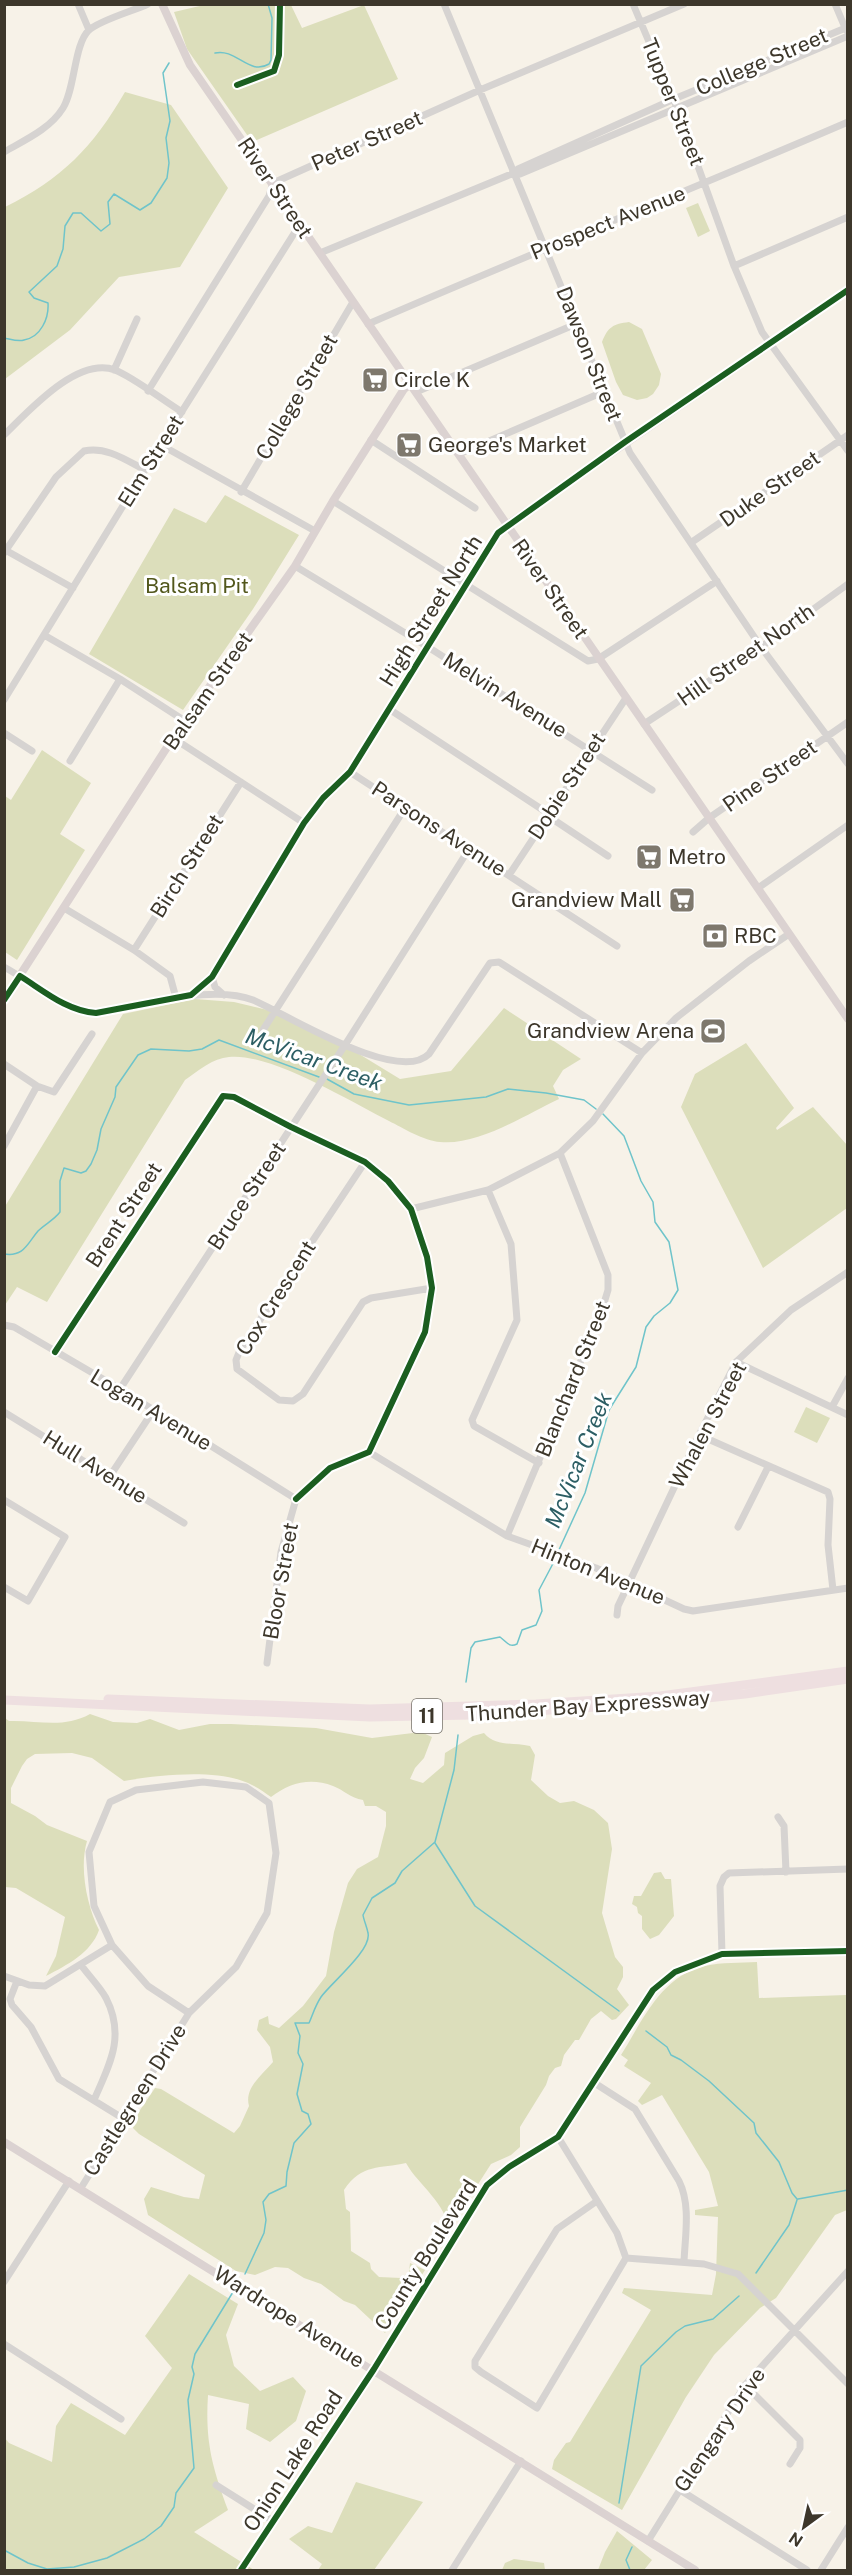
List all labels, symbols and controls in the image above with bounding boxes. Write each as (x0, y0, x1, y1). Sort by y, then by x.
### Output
street label: College Street (692, 22, 832, 101)
street label: Tupper Street (637, 34, 710, 169)
street label: Peter Street (307, 105, 426, 176)
street label: River Street (233, 133, 318, 243)
street label: Prospect Avenue (527, 180, 689, 265)
street label: Dawson Street (551, 283, 628, 425)
street label: College Street (251, 329, 343, 464)
supermarket icon: Circle K (360, 365, 390, 395)
place label: Circle K (394, 367, 470, 392)
street label: Elm Street (113, 410, 189, 511)
supermarket icon: George's Market (394, 430, 424, 460)
place label: George's Market (428, 432, 587, 457)
street label: Duke Street (715, 445, 825, 532)
street label: High Street North (374, 530, 487, 691)
street label: River Street (507, 534, 594, 643)
park label: Balsam Pit (145, 573, 249, 598)
street label: Hill Street North (673, 598, 819, 711)
street label: Balsam Street (158, 627, 258, 755)
street label: Melvin Avenue (439, 646, 572, 743)
street label: Dobie Street (523, 728, 610, 844)
street label: Pine Street (718, 734, 822, 817)
street label: Parsons Avenue (367, 776, 511, 881)
street label: Birch Street (145, 809, 228, 922)
supermarket icon: Metro (634, 842, 664, 872)
place label: Metro (668, 844, 726, 869)
supermarket icon: Grandview Mall (667, 885, 697, 915)
place label: Grandview Mall (511, 887, 662, 912)
bank icon: RBC (700, 921, 730, 951)
place label: RBC (734, 923, 777, 948)
sports icon: Grandview Arena (698, 1016, 728, 1046)
place label: Grandview Arena (527, 1018, 694, 1043)
water label: McVicar Creek (242, 1022, 386, 1096)
street label: Bruce Street (202, 1137, 291, 1255)
street label: Brent Street (80, 1157, 167, 1272)
street label: Cox Crescent (230, 1236, 321, 1360)
street label: Blanchard Street (530, 1297, 615, 1460)
street label: Whalen Street (664, 1357, 751, 1492)
street label: Logan Avenue (86, 1364, 217, 1456)
water label: McVicar Creek (539, 1388, 617, 1532)
street label: Hull Avenue (39, 1425, 152, 1508)
street label: Bloor Street (258, 1520, 303, 1641)
street label: Hinton Avenue (528, 1533, 669, 1610)
street label: Thunder Bay Expressway (465, 1684, 711, 1727)
road number: 11 (412, 1699, 442, 1733)
street label: Castlegreen Drive (78, 2019, 191, 2180)
street label: County Boulevard (369, 2175, 482, 2335)
street label: Wardrope Avenue (209, 2260, 369, 2373)
street label: Glengary Drive (669, 2363, 770, 2497)
street label: Onion Lake Road (238, 2386, 347, 2536)
north arrow (774, 2497, 834, 2557)
text: N (786, 2528, 807, 2551)

